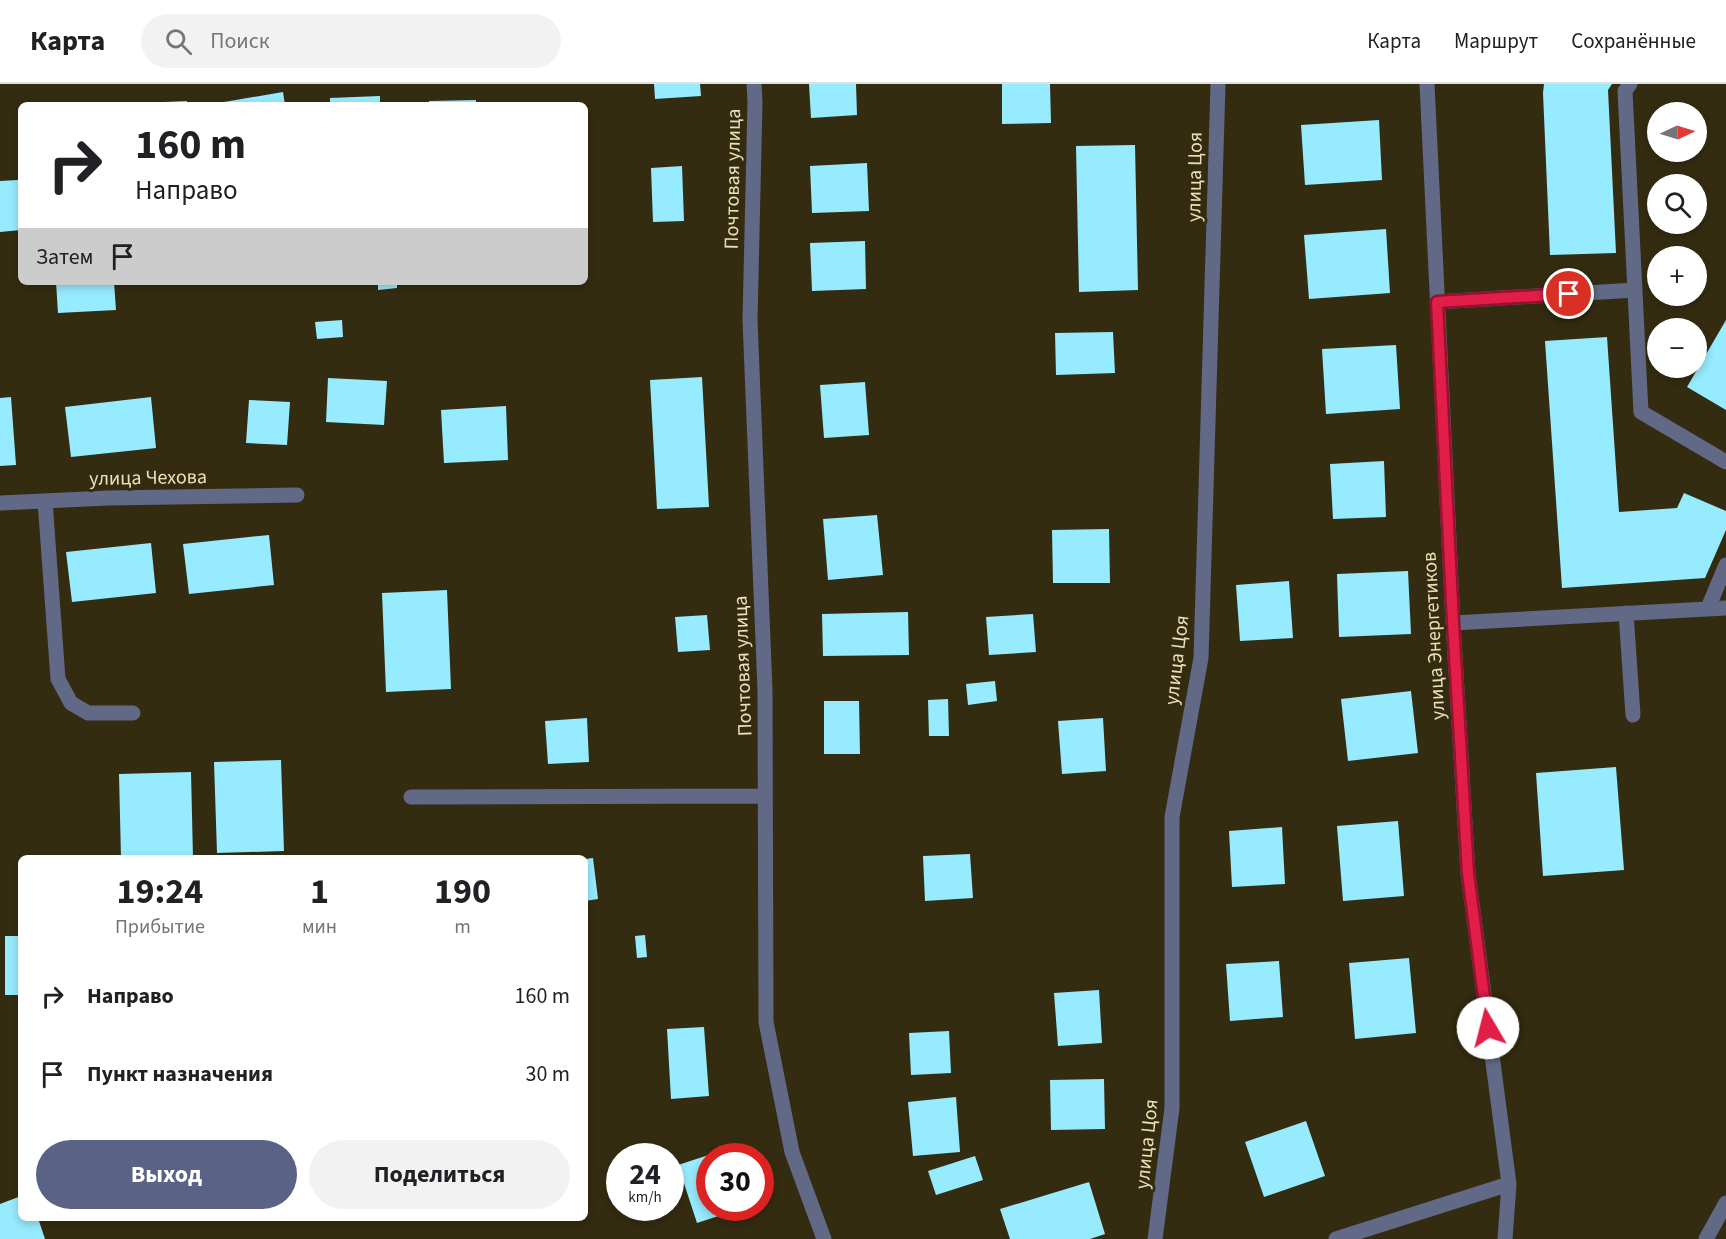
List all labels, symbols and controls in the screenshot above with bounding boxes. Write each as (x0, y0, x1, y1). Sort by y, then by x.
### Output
search box (141, 14, 561, 68)
text: Карта (30, 21, 105, 61)
icon: search (162, 25, 195, 58)
text: Поиск (210, 25, 270, 57)
text: Карта (1367, 26, 1421, 56)
text: Маршрут (1454, 26, 1538, 56)
text: Сохранённые (1571, 26, 1696, 56)
north arrow (1647, 102, 1707, 162)
map controls (1647, 102, 1707, 378)
street label: Почтовая улица (718, 108, 748, 250)
text: 160 m (135, 115, 246, 175)
icon: right (36, 126, 114, 204)
street label: улица Цоя (1180, 132, 1210, 222)
text: Направо (135, 171, 238, 210)
button: search (1647, 174, 1707, 234)
icon: arrive (106, 240, 139, 273)
text: Затем (36, 241, 94, 273)
button: + (1647, 246, 1707, 306)
pin (1543, 268, 1594, 319)
icon: arrive (1552, 277, 1585, 310)
button: − (1647, 318, 1707, 378)
street label: улица Чехова (89, 463, 207, 493)
street label: улица Энергетиков (1416, 551, 1452, 721)
street label: Почтовая улица (727, 595, 759, 737)
street label: улица Цоя (1158, 614, 1196, 707)
text: 19:24 (117, 866, 203, 917)
text: 1 (310, 866, 329, 917)
text: 190 (434, 866, 491, 917)
text: Прибытие (115, 913, 205, 941)
text: мин (302, 913, 337, 941)
text: m (454, 913, 471, 941)
icon: right (36, 980, 69, 1013)
text: Направо (87, 980, 174, 1012)
text: 160 m (515, 980, 570, 1012)
position arrow (1456, 996, 1520, 1060)
icon: arrive (36, 1058, 69, 1091)
text: Пункт назначения (87, 1058, 273, 1090)
text: 30 m (525, 1058, 570, 1090)
street label: улица Цоя (1128, 1098, 1166, 1191)
button: Выход (36, 1140, 297, 1209)
button: Поделиться (309, 1140, 570, 1209)
speed limit sign: 30 (696, 1143, 774, 1221)
text: 24 (629, 1153, 661, 1196)
text: km/h (628, 1187, 662, 1208)

